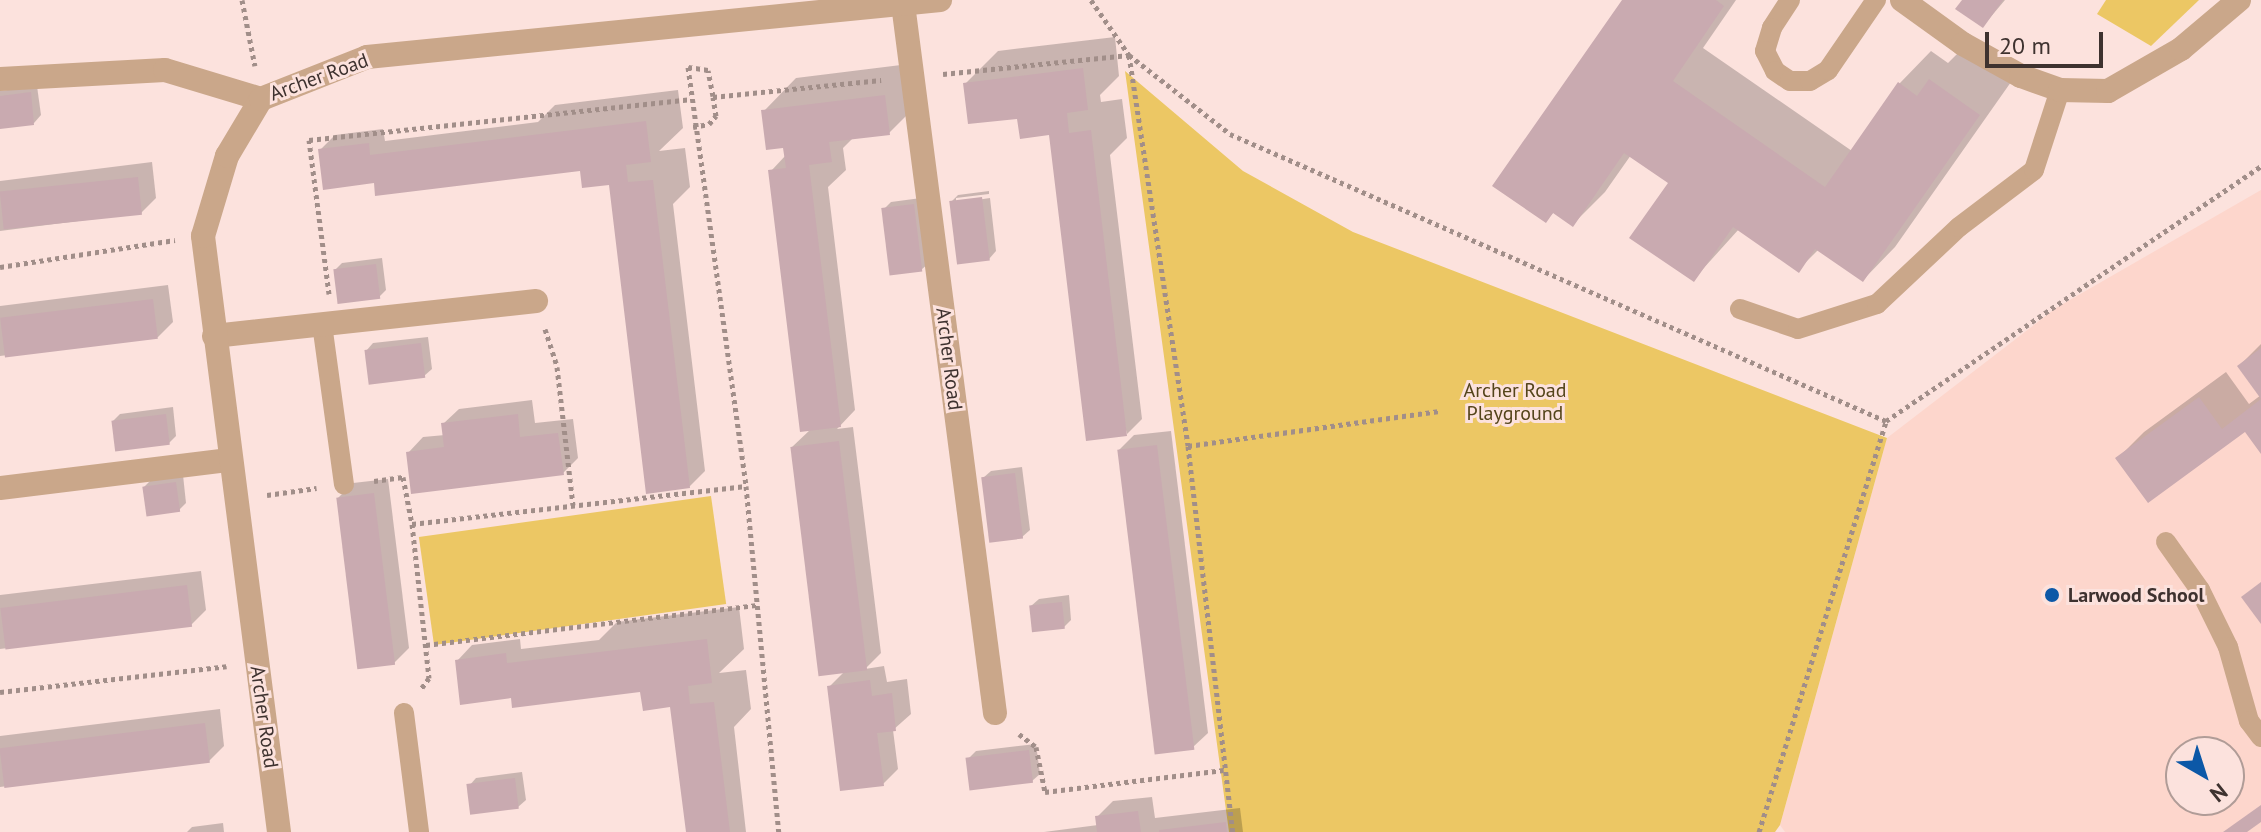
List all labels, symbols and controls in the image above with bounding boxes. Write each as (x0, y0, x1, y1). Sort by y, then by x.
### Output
scale bar (1989, 16, 2107, 66)
text: 20 m (1999, 30, 2051, 61)
street label: Archer Road (266, 48, 372, 106)
street label: Archer Road (931, 306, 967, 412)
park label: Archer Road Playground (1463, 379, 1567, 426)
place label: Larwood School (2068, 583, 2204, 607)
marker: Larwood School (2043, 586, 2061, 604)
street label: Archer Road (245, 664, 283, 770)
north arrow (2165, 736, 2245, 816)
text: N (2204, 778, 2233, 809)

